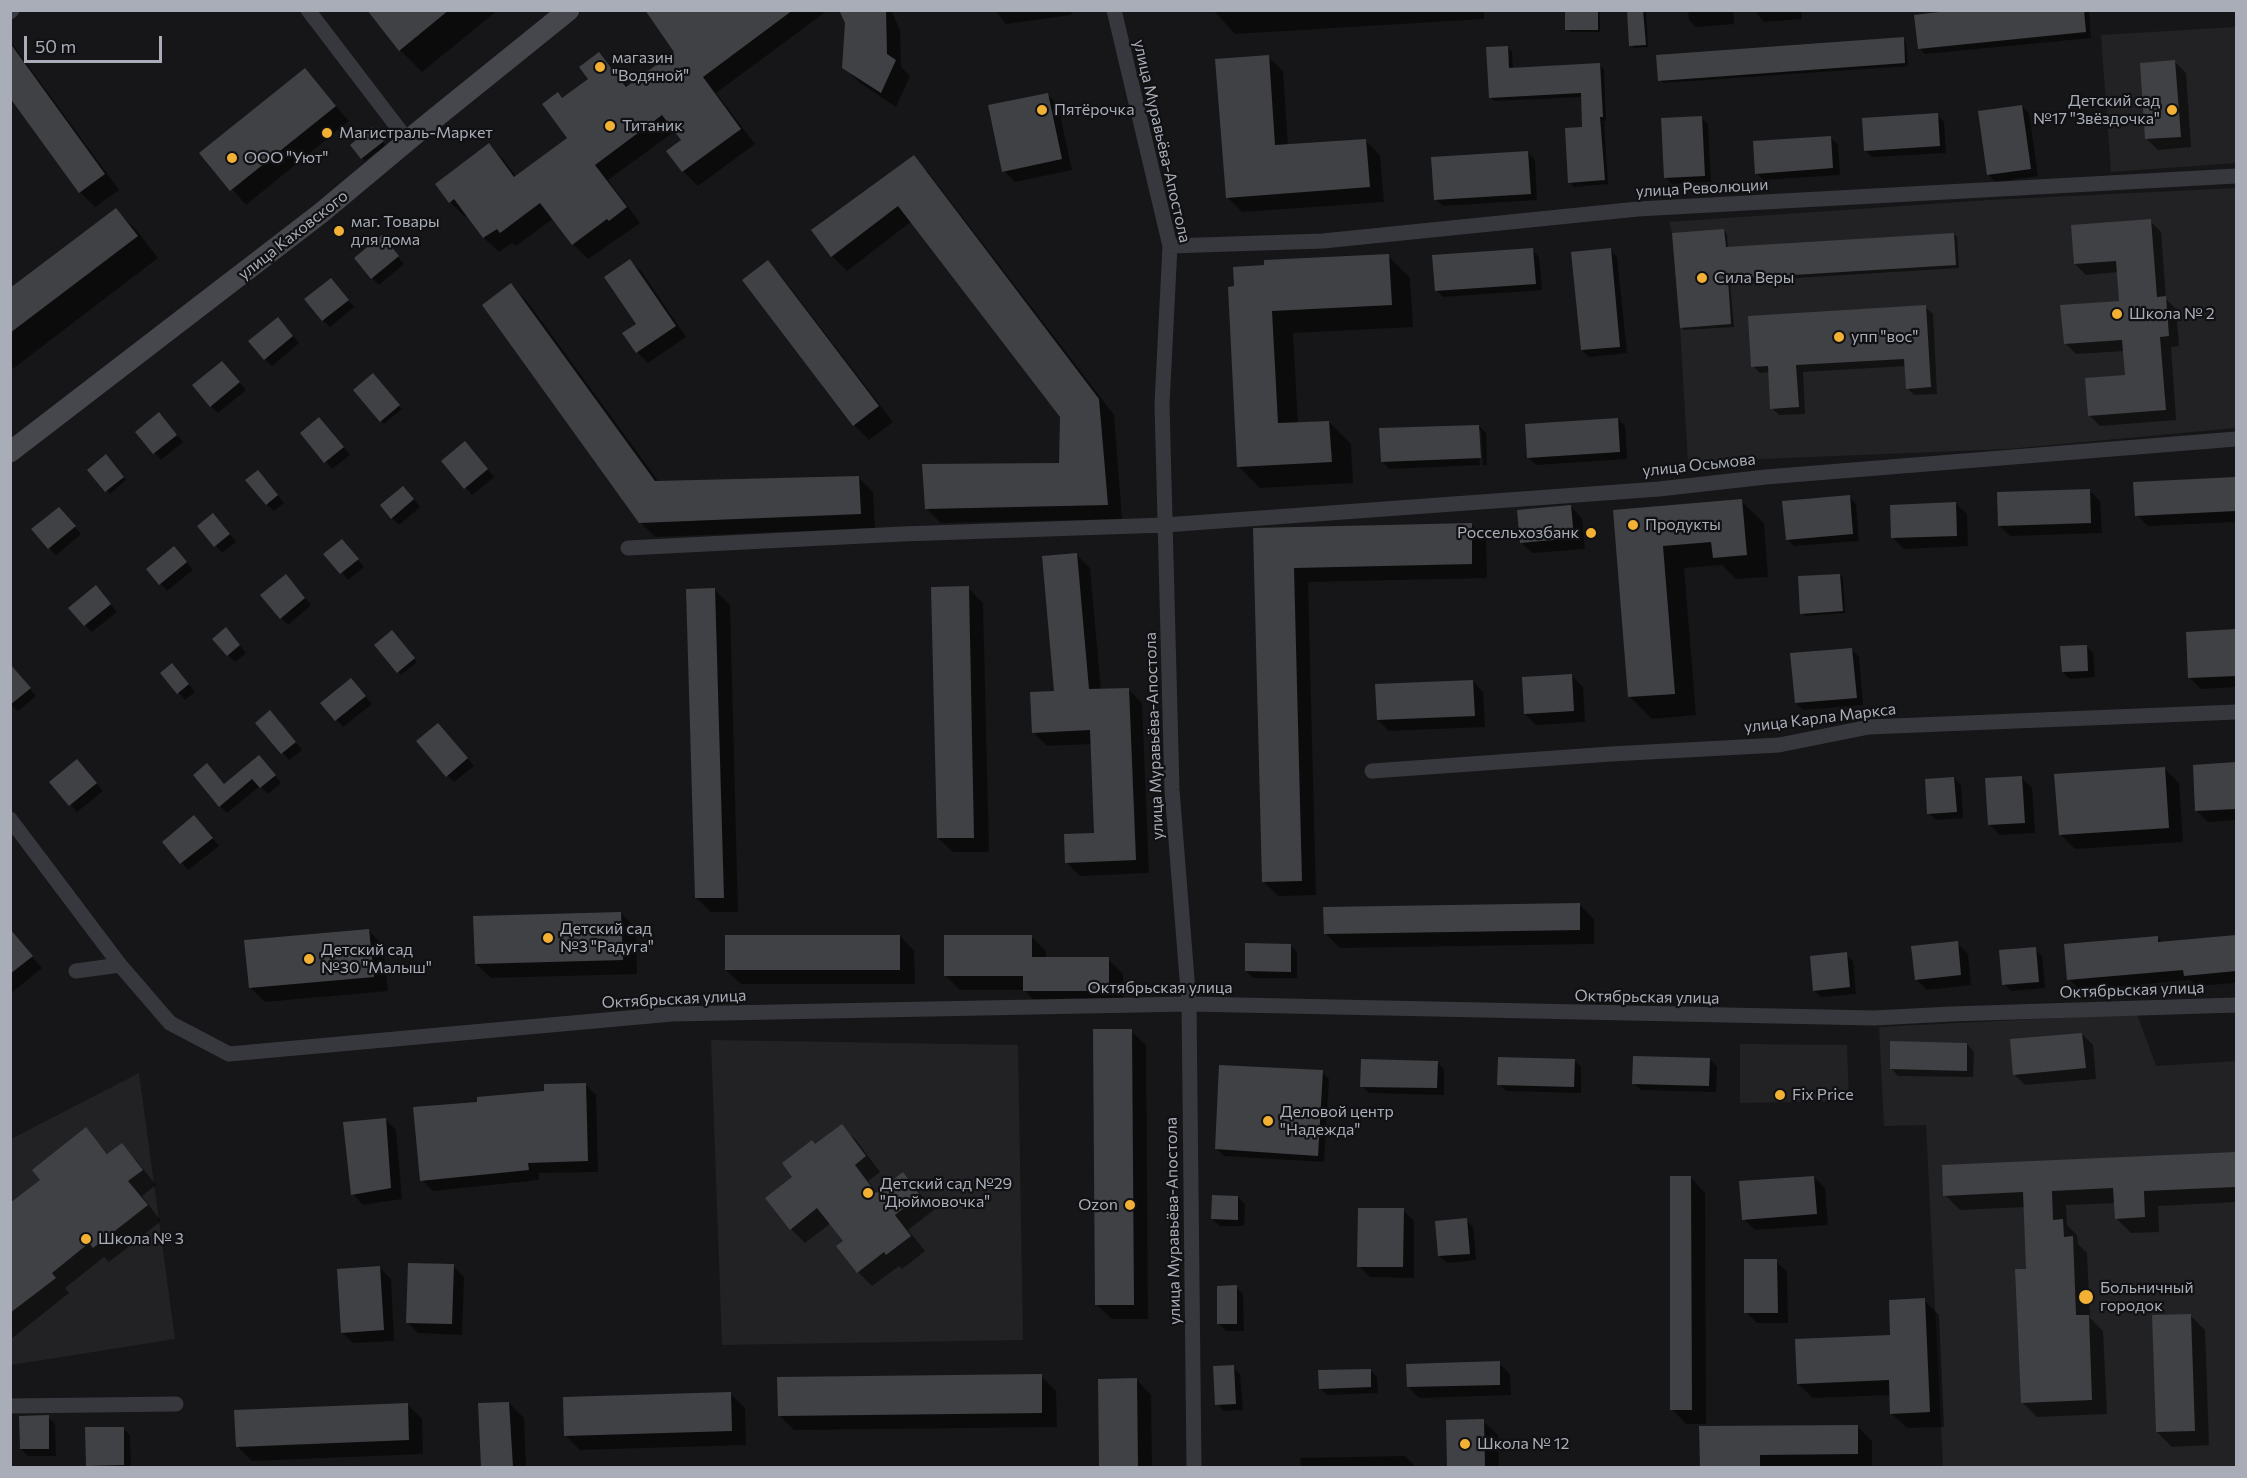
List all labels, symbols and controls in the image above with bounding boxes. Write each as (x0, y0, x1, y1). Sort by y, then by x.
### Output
scale bar (27, 24, 165, 62)
text: 50 m (35, 35, 76, 57)
street label: улица Муравьёва-Апостола (1129, 38, 1195, 244)
place label: магазин "Водяной" (612, 48, 689, 86)
marker: магазин "Водяной" (593, 60, 607, 74)
place label: Детский сад №17 "Звёздочка" (2033, 91, 2160, 129)
place label: Пятёрочка (1054, 100, 1134, 120)
marker: Пятёрочка (1035, 103, 1049, 117)
marker: Детский сад №17 "Звёздочка" (2165, 103, 2179, 117)
place label: Титаник (622, 116, 683, 136)
marker: Титаник (603, 119, 617, 133)
place label: Магистраль-Маркет (339, 123, 493, 143)
marker: Магистраль-Маркет (320, 126, 334, 140)
place label: ООО "Уют" (244, 148, 328, 168)
marker: ООО "Уют" (225, 151, 239, 165)
street label: улица Революции (1635, 175, 1769, 201)
street label: улица Каховского (234, 186, 352, 284)
place label: маг. Товары для дома (351, 212, 440, 250)
marker: маг. Товары для дома (332, 224, 346, 238)
place label: Сила Веры (1714, 268, 1794, 288)
marker: Сила Веры (1695, 271, 1709, 285)
place label: Школа № 2 (2129, 304, 2215, 324)
marker: Школа № 2 (2110, 307, 2124, 321)
place label: упп "вос" (1851, 327, 1918, 347)
marker: упп "вос" (1832, 330, 1846, 344)
street label: улица Осьмова (1641, 450, 1757, 480)
place label: Продукты (1645, 515, 1721, 535)
marker: Продукты (1626, 518, 1640, 532)
place label: Россельхозбанк (1457, 523, 1579, 543)
marker: Россельхозбанк (1584, 526, 1598, 540)
street label: улица Муравьёва-Апостола (1141, 632, 1167, 840)
street label: улица Карла Маркса (1743, 699, 1897, 737)
place label: Детский сад №3 "Радуга" (560, 919, 654, 957)
marker: Детский сад №3 "Радуга" (541, 931, 555, 945)
place label: Детский сад №30 "Малыш" (321, 940, 432, 978)
marker: Детский сад №30 "Малыш" (302, 952, 316, 966)
street label: Октябрьская улица (1088, 978, 1232, 998)
street label: Октябрьская улица (2059, 978, 2205, 1002)
street label: Октябрьская улица (601, 986, 747, 1012)
street label: Октябрьская улица (1574, 986, 1720, 1008)
place label: Fix Price (1792, 1085, 1854, 1105)
marker: Fix Price (1773, 1088, 1787, 1102)
place label: Деловой центр "Надежда" (1280, 1102, 1394, 1140)
marker: Деловой центр "Надежда" (1261, 1114, 1275, 1128)
street label: улица Муравьёва-Апостола (1162, 1117, 1184, 1325)
place label: Детский сад №29 "Дюймовочка" (880, 1174, 1012, 1212)
marker: Детский сад №29 "Дюймовочка" (861, 1186, 875, 1200)
place label: Ozon (1078, 1195, 1118, 1215)
marker: Ozon (1123, 1198, 1137, 1212)
place label: Школа № 3 (98, 1229, 184, 1249)
marker: Школа № 3 (79, 1232, 93, 1246)
place label: Больничный городок (2100, 1278, 2194, 1316)
marker: Больничный городок (2077, 1288, 2095, 1306)
place label: Школа № 12 (1477, 1434, 1569, 1454)
marker: Школа № 12 (1458, 1437, 1472, 1451)

